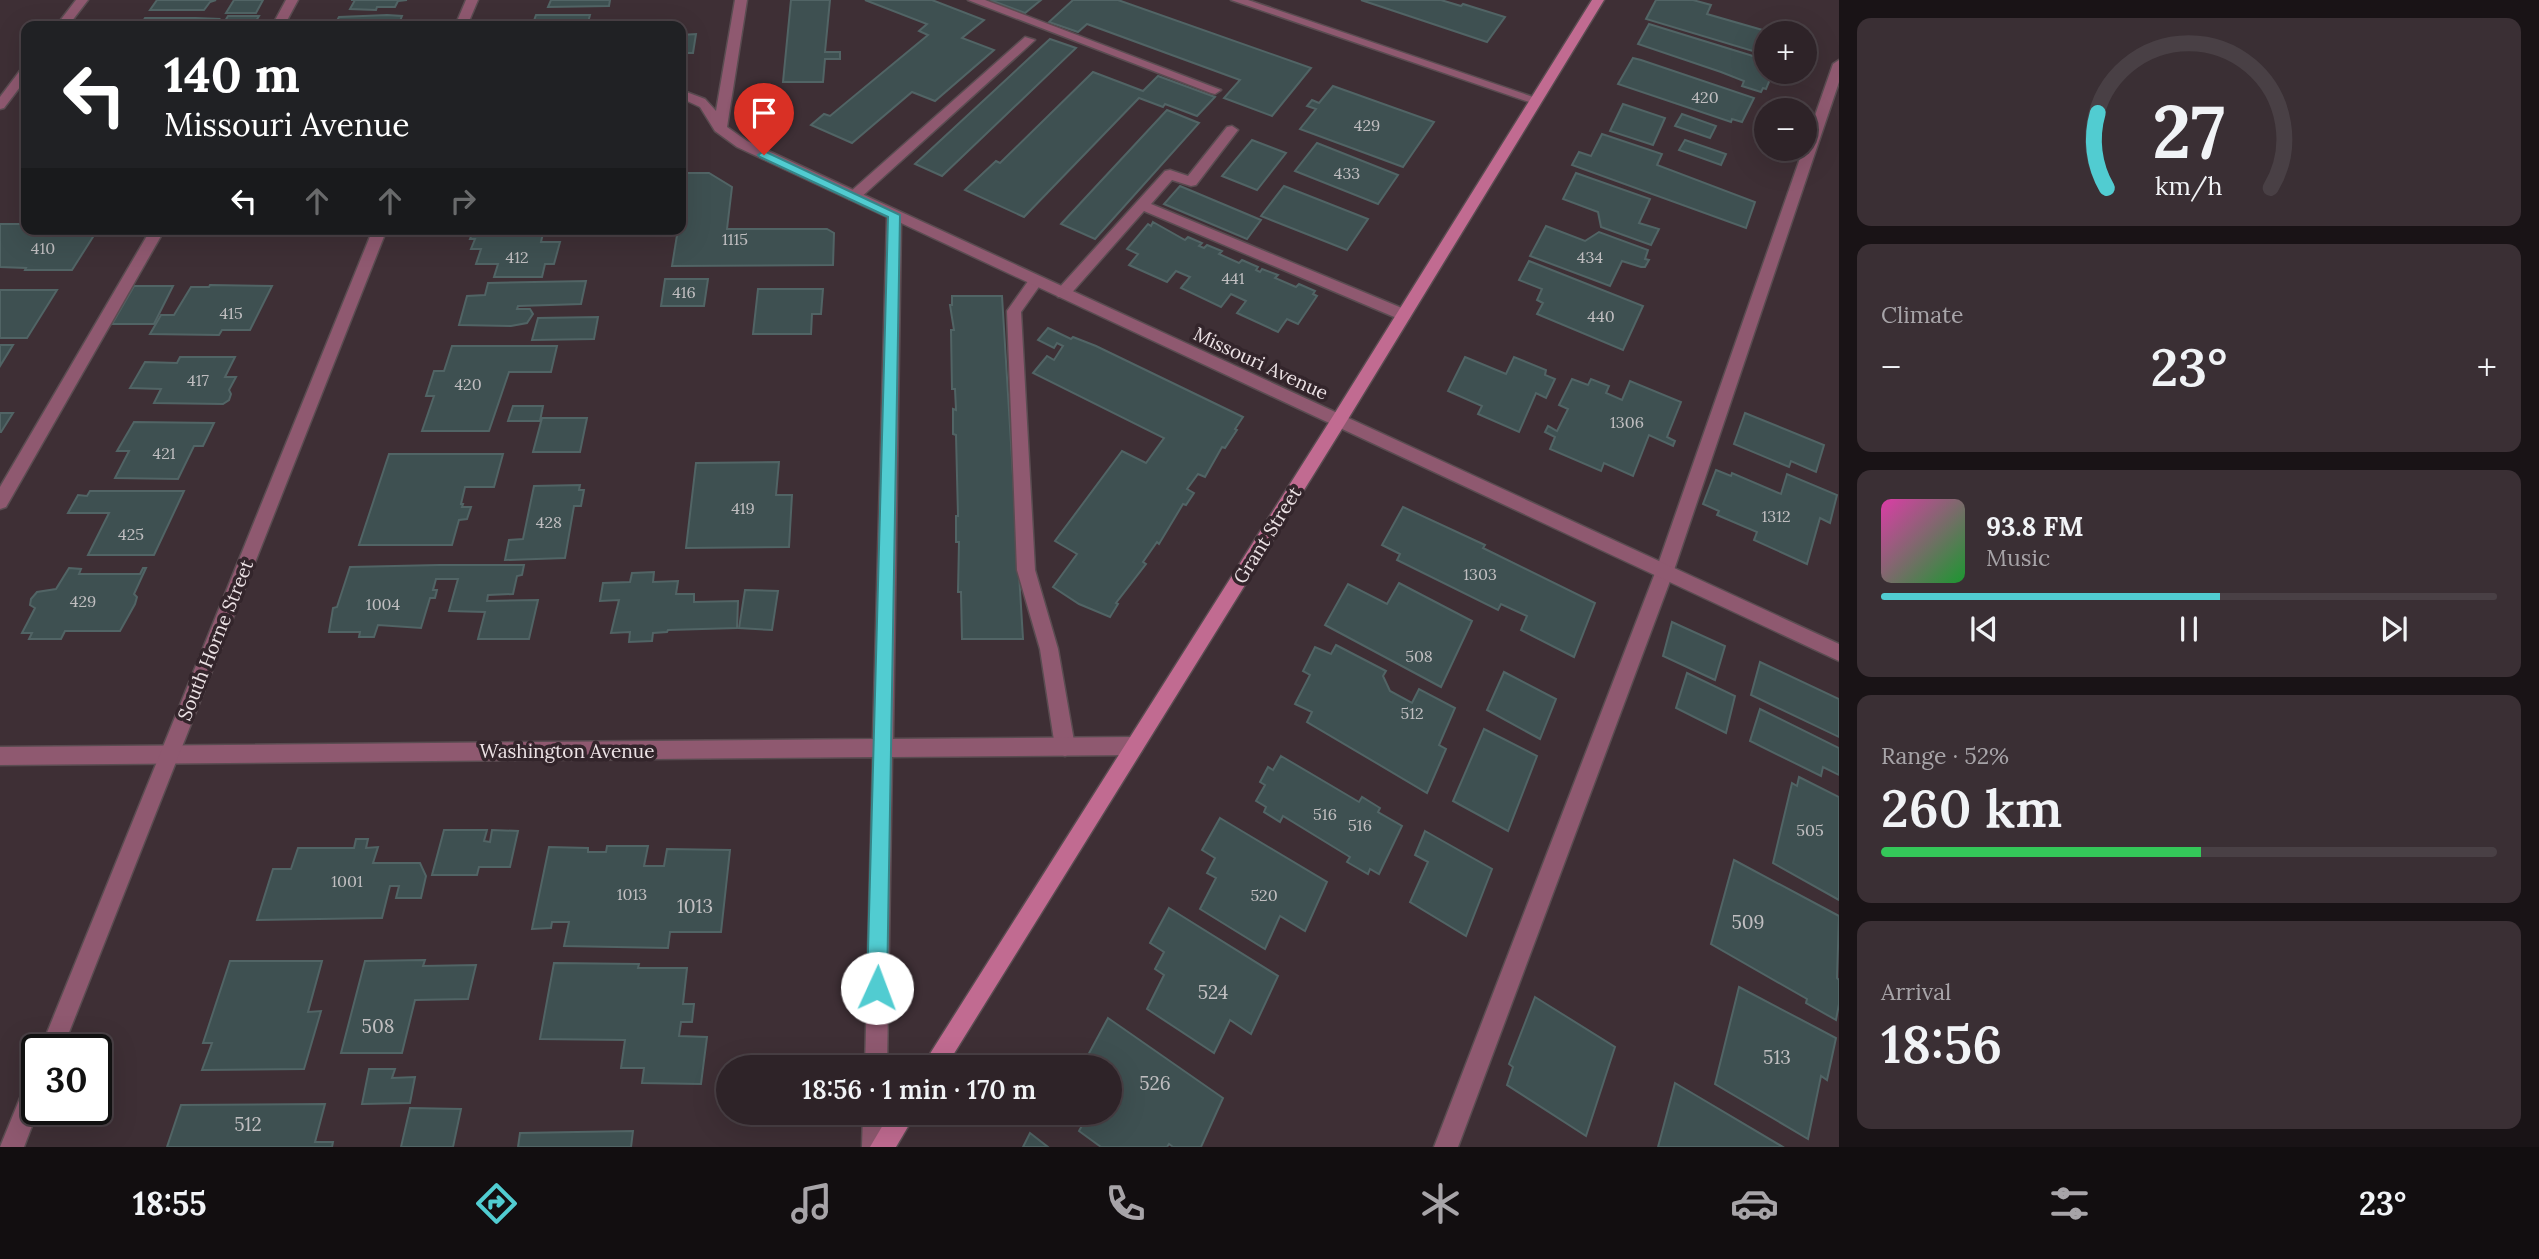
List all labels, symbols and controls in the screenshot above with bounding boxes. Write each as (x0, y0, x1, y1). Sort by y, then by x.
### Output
map controls (1754, 21, 1817, 161)
button: + (1754, 21, 1817, 84)
text: 140 m (164, 43, 300, 105)
icon: left (49, 49, 140, 140)
pin (734, 83, 794, 155)
text: 27 (2153, 85, 2225, 178)
house number: 420 (1691, 87, 1719, 107)
icon: arrive (745, 94, 783, 132)
button: − (1754, 98, 1817, 161)
text: Missouri Avenue (164, 104, 410, 145)
house number: 429 (1354, 115, 1380, 135)
house number: 433 (1334, 163, 1360, 183)
text: km/h (2155, 170, 2223, 202)
icon: left (225, 182, 263, 220)
icon: ahead (298, 182, 336, 220)
icon: ahead (371, 182, 409, 220)
icon: right (444, 182, 482, 220)
house number: 1115 (722, 229, 748, 249)
house number: 410 (31, 238, 55, 258)
house number: 412 (505, 247, 529, 267)
house number: 434 (1577, 247, 1603, 267)
house number: 441 (1221, 268, 1245, 288)
house number: 416 (672, 282, 696, 302)
text: Climate (1881, 300, 1963, 329)
house number: 415 (219, 303, 243, 323)
house number: 440 (1587, 306, 1615, 326)
street label: Missouri Avenue (1190, 321, 1332, 405)
text: 23° (2151, 334, 2227, 400)
text: − (1881, 343, 1901, 391)
text: + (2477, 343, 2497, 391)
house number: 417 (187, 370, 210, 390)
house number: 420 (454, 374, 482, 394)
house number: 1306 (1610, 412, 1644, 432)
house number: 421 (152, 443, 176, 463)
street label: Grant Street (1228, 481, 1307, 588)
house number: 419 (731, 498, 755, 518)
house number: 1312 (1761, 506, 1791, 526)
text: 93.8 FM (1986, 510, 2083, 543)
house number: 428 (536, 512, 562, 532)
house number: 425 (118, 524, 144, 544)
text: Music (1986, 543, 2050, 572)
street label: South Horne Street (172, 555, 258, 724)
house number: 1303 (1463, 564, 1497, 584)
house number: 429 (70, 591, 96, 611)
house number: 1004 (366, 594, 401, 614)
icon: previous (1965, 610, 2003, 648)
icon: pause (2170, 610, 2208, 648)
icon: next (2375, 610, 2413, 648)
house number: 508 (1405, 646, 1433, 666)
house number: 512 (1400, 703, 1424, 723)
street label: Washington Avenue (479, 739, 655, 763)
text: Range · 52% (1881, 741, 2009, 770)
text: 260 km (1881, 775, 2062, 841)
house number: 516 (1313, 804, 1337, 824)
house number: 516 (1348, 815, 1372, 835)
house number: 505 (1796, 820, 1824, 840)
house number: 1001 (331, 871, 363, 891)
house number: 1013 (617, 884, 647, 904)
house number: 520 (1250, 885, 1278, 905)
house number: 1013 (677, 894, 713, 918)
house number: 509 (1731, 910, 1765, 934)
position arrow (840, 951, 914, 1025)
text: Arrival (1881, 977, 1951, 1006)
house number: 524 (1198, 980, 1228, 1004)
text: 18:56 (1881, 1011, 2002, 1077)
house number: 508 (362, 1014, 394, 1038)
speed limit sign: 30 (21, 1034, 112, 1125)
house number: 513 (1763, 1045, 1791, 1069)
house number: 526 (1139, 1071, 1171, 1095)
text: 18:56 · 1 min · 170 m (802, 1073, 1036, 1106)
house number: 512 (234, 1112, 262, 1136)
icon: directions (472, 1179, 521, 1228)
icon: music (787, 1179, 836, 1228)
icon: phone (1101, 1179, 1150, 1228)
icon: climate (1416, 1179, 1465, 1228)
icon: car (1730, 1179, 1779, 1228)
icon: filters (2045, 1179, 2094, 1228)
text: 18:55 (133, 1183, 207, 1224)
text: 23° (2359, 1183, 2406, 1224)

